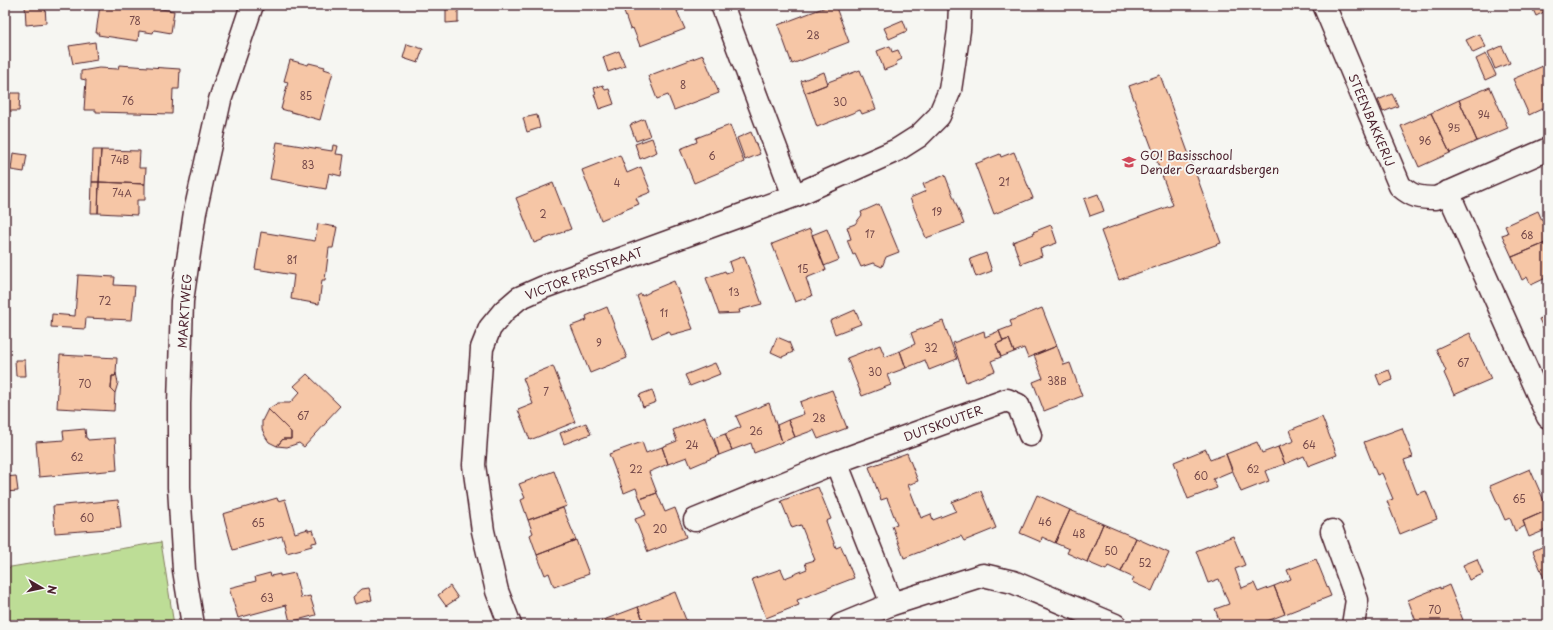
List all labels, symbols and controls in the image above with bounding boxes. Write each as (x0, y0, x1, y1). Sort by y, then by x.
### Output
house number: 78 (129, 13, 141, 28)
house number: 28 (806, 27, 820, 42)
street label: STEENBAKKERIJ (1344, 71, 1400, 169)
house number: 8 (680, 77, 686, 92)
house number: 85 (300, 88, 312, 103)
house number: 76 (122, 93, 134, 108)
house number: 30 (833, 94, 847, 109)
house number: 94 (1478, 107, 1491, 122)
house number: 95 (1448, 120, 1460, 135)
house number: 96 (1419, 133, 1431, 148)
place label: GO! Basisschool Dender Geraardsbergen (1140, 146, 1279, 178)
house number: 6 (708, 148, 716, 163)
house number: 74B (111, 152, 130, 167)
school or university icon: GO! Basisschool Dender Geraardsbergen (1121, 154, 1137, 170)
house number: 83 (302, 157, 314, 172)
house number: 21 (998, 174, 1010, 189)
house number: 4 (614, 175, 621, 190)
house number: 74A (112, 185, 132, 200)
house number: 19 (932, 204, 942, 219)
house number: 2 (539, 206, 547, 221)
house number: 17 (865, 226, 876, 241)
house number: 68 (1520, 227, 1534, 242)
street label: VICTOR FRISSTRAAT (523, 242, 646, 304)
house number: 81 (287, 252, 297, 267)
house number: 15 (798, 261, 808, 276)
street label: MARKTWEG (172, 273, 196, 349)
house number: 13 (728, 284, 740, 299)
house number: 72 (99, 293, 111, 308)
house number: 11 (660, 305, 668, 320)
house number: 9 (596, 335, 602, 350)
house number: 32 (924, 340, 938, 355)
house number: 67 (1457, 355, 1469, 370)
house number: 30 (868, 364, 882, 379)
house number: 38B (1047, 373, 1067, 388)
house number: 70 (79, 376, 91, 391)
house number: 7 (543, 384, 549, 399)
street label: DUTSKOUTER (901, 400, 985, 446)
house number: 67 (297, 408, 309, 423)
house number: 28 (812, 410, 826, 425)
house number: 26 (749, 423, 763, 438)
house number: 24 (685, 437, 699, 452)
house number: 64 (1302, 437, 1316, 452)
house number: 62 (70, 449, 84, 464)
house number: 22 (629, 461, 643, 476)
house number: 62 (1246, 461, 1260, 476)
house number: 60 (1194, 468, 1208, 483)
house number: 65 (1512, 491, 1526, 506)
house number: 60 (80, 510, 94, 525)
house number: 46 (1038, 514, 1052, 529)
house number: 65 (251, 515, 265, 530)
house number: 20 (653, 521, 667, 536)
house number: 48 (1073, 526, 1085, 541)
house number: 50 (1104, 543, 1118, 558)
house number: 52 (1138, 555, 1152, 570)
north arrow (22, 568, 62, 608)
text: N (43, 584, 61, 596)
house number: 63 (260, 590, 274, 605)
house number: 70 (1429, 602, 1441, 617)

